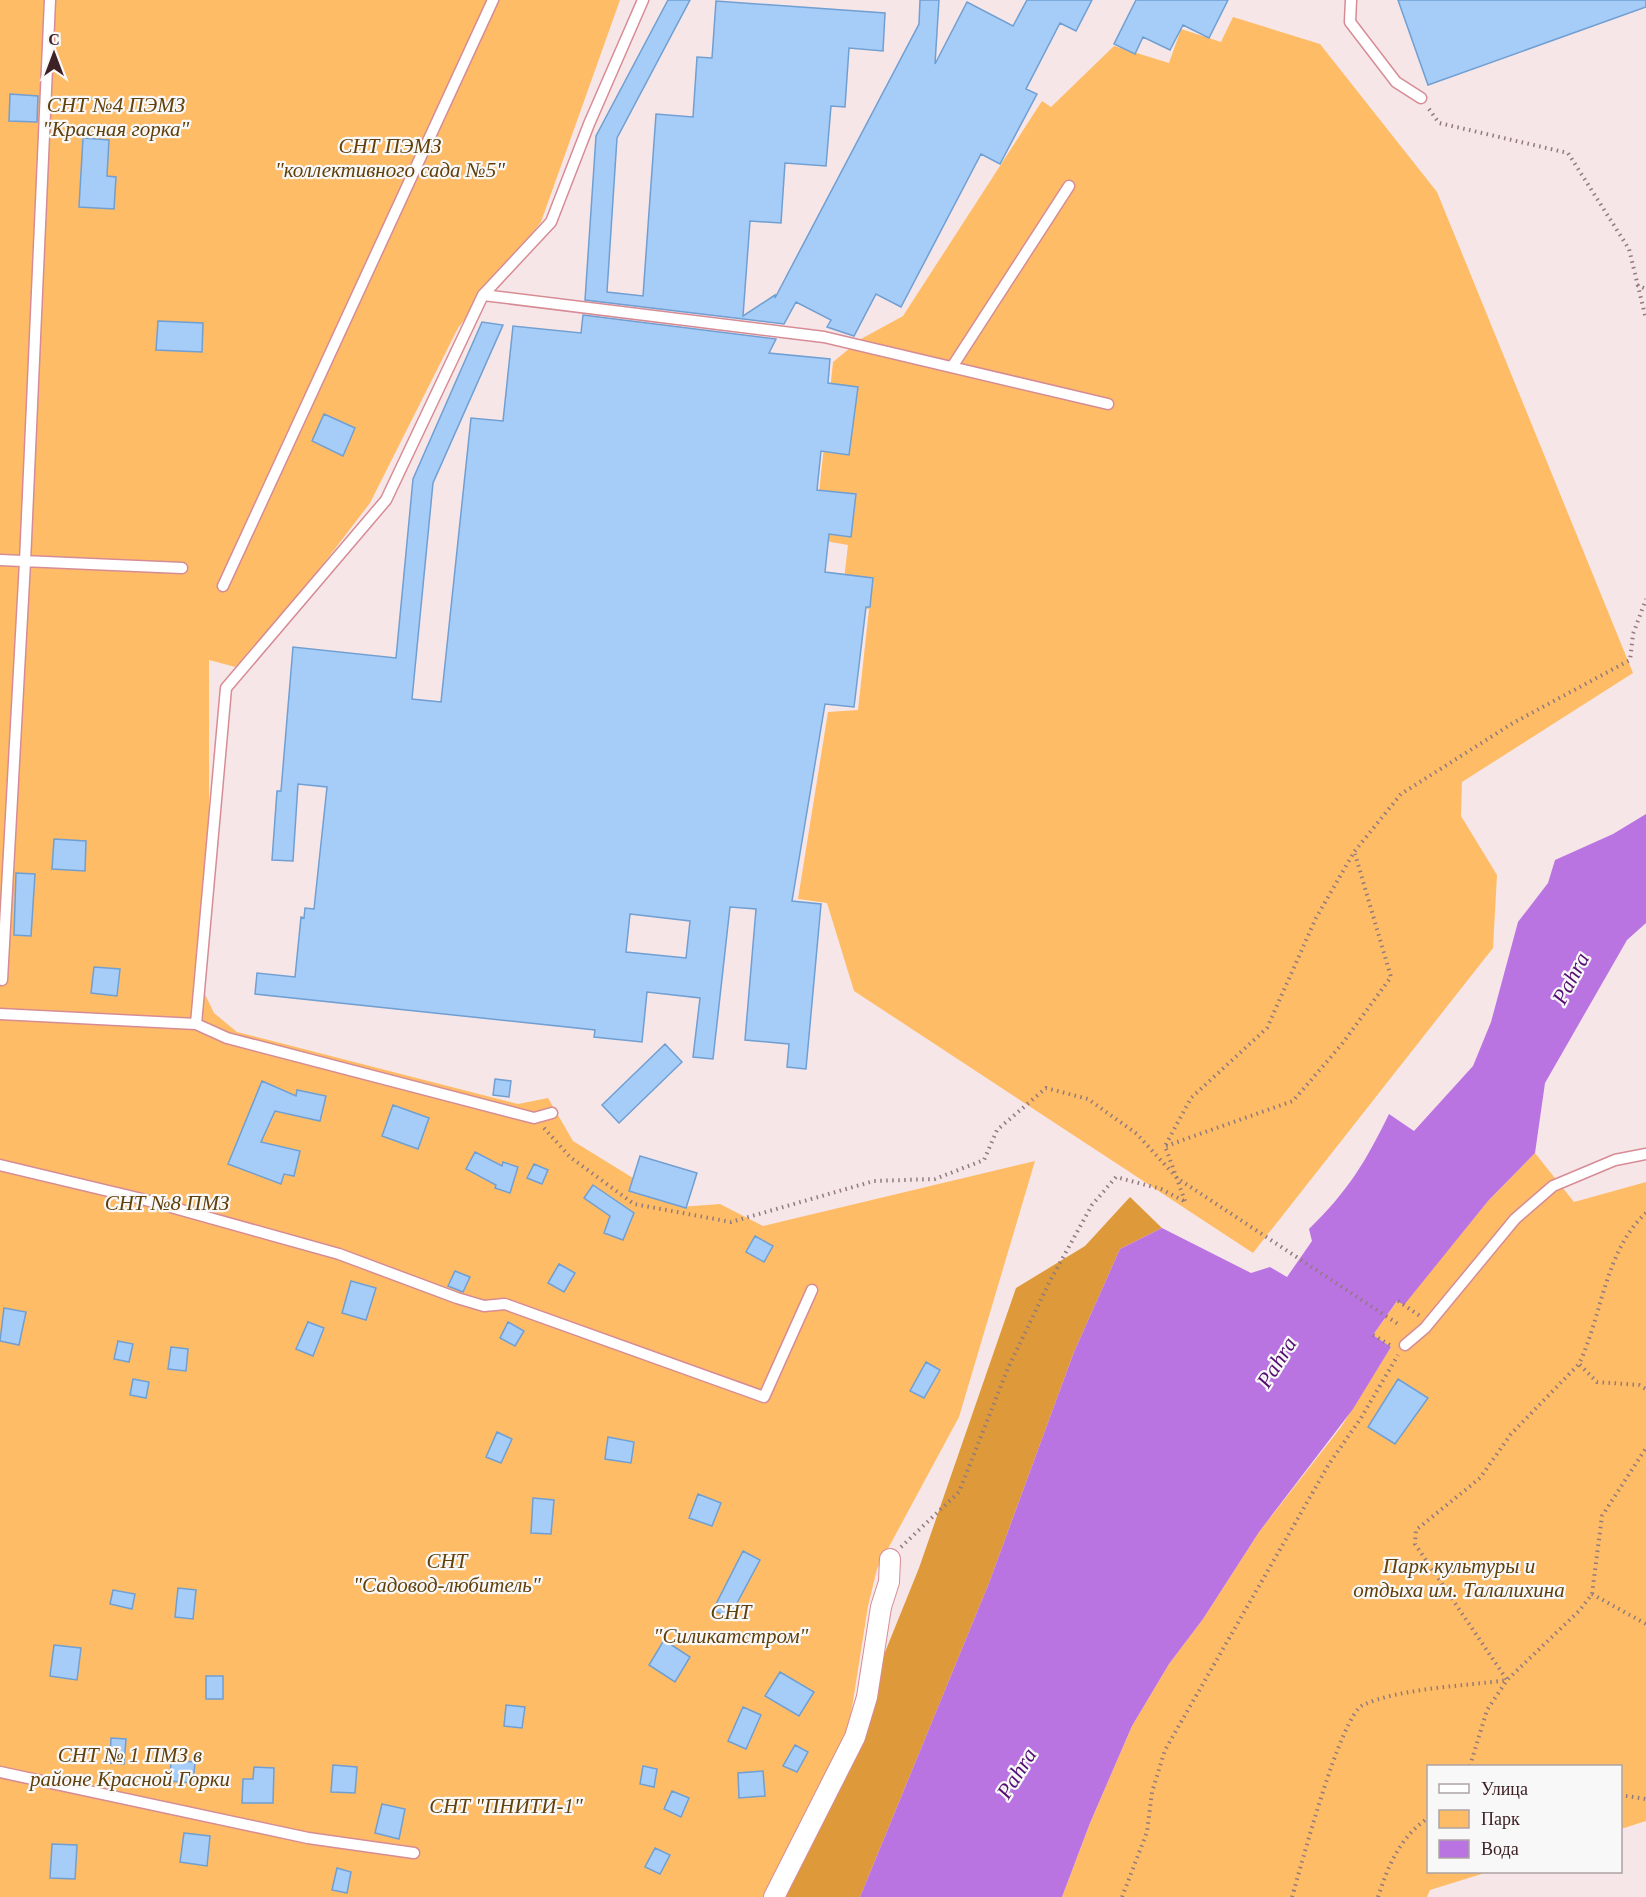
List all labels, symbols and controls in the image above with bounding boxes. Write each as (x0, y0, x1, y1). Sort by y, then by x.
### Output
north arrow (24, 24, 84, 84)
text: С (48, 31, 60, 48)
park label: СНТ №4 ПЭМЗ "Красная горка" (43, 93, 190, 141)
park label: СНТ ПЭМЗ "коллективного сада №5" (275, 134, 505, 182)
water label: Pahra (1546, 948, 1594, 1009)
park label: СНТ №8 ПМЗ (105, 1191, 229, 1215)
water label: Pahra (1251, 1332, 1302, 1393)
park label: СНТ "Садовод-любитель" (353, 1549, 541, 1597)
park label: Парк культуры и отдыха им. Талалихина (1353, 1554, 1565, 1602)
park label: СНТ "Силикатстром" (654, 1600, 809, 1648)
park label: СНТ № 1 ПМЗ в районе Красной Горки (28, 1743, 230, 1791)
water label: Pahra (991, 1743, 1042, 1804)
legend (1427, 1765, 1622, 1873)
text: Улица (1481, 1779, 1528, 1799)
park label: СНТ "ПНИТИ-1" (429, 1794, 583, 1818)
text: Парк (1481, 1809, 1520, 1829)
text: Вода (1481, 1839, 1519, 1859)

